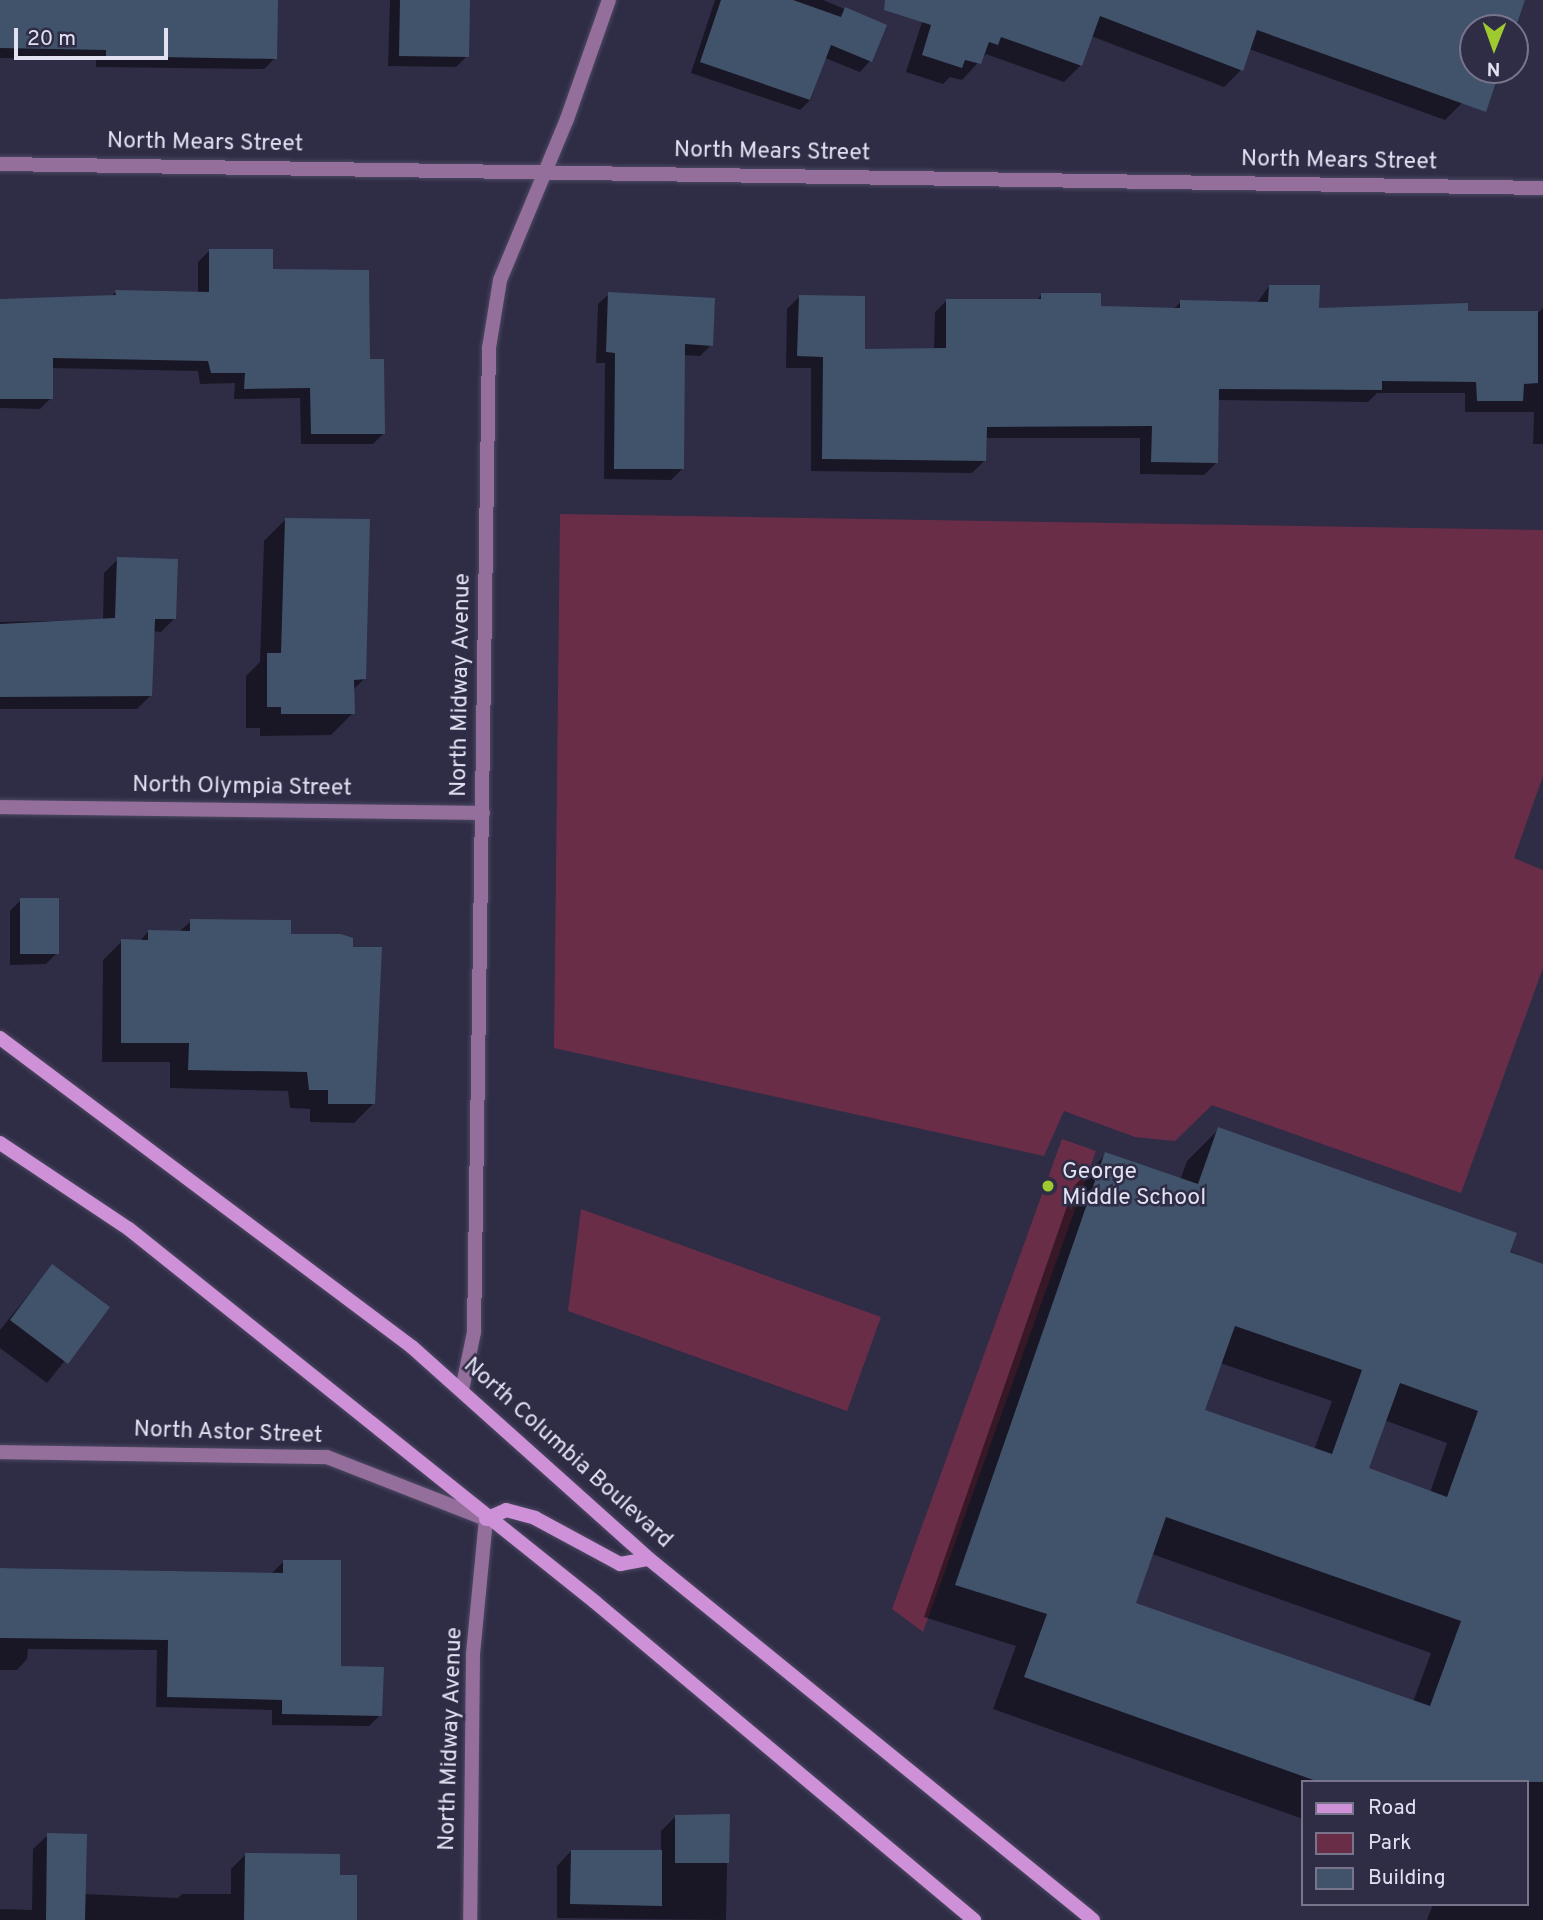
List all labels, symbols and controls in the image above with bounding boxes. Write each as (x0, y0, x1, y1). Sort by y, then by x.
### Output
scale bar (18, 14, 172, 58)
north arrow (1459, 14, 1529, 84)
text: 20 m (27, 26, 76, 53)
text: N (1487, 56, 1501, 80)
street label: North Mears Street (107, 128, 303, 160)
street label: North Mears Street (674, 137, 870, 169)
street label: North Mears Street (1241, 146, 1437, 178)
street label: North Midway Avenue (446, 572, 478, 798)
street label: North Olympia Street (132, 772, 352, 804)
place label: George Middle School (1062, 1159, 1206, 1213)
marker: George Middle School (1040, 1178, 1056, 1194)
street label: North Columbia Boulevard (457, 1353, 677, 1555)
street label: North Astor Street (133, 1417, 323, 1451)
street label: North Midway Avenue (434, 1626, 470, 1852)
legend (1302, 1780, 1529, 1906)
text: Road (1368, 1795, 1417, 1822)
text: Park (1368, 1830, 1411, 1857)
text: Building (1368, 1865, 1446, 1892)

